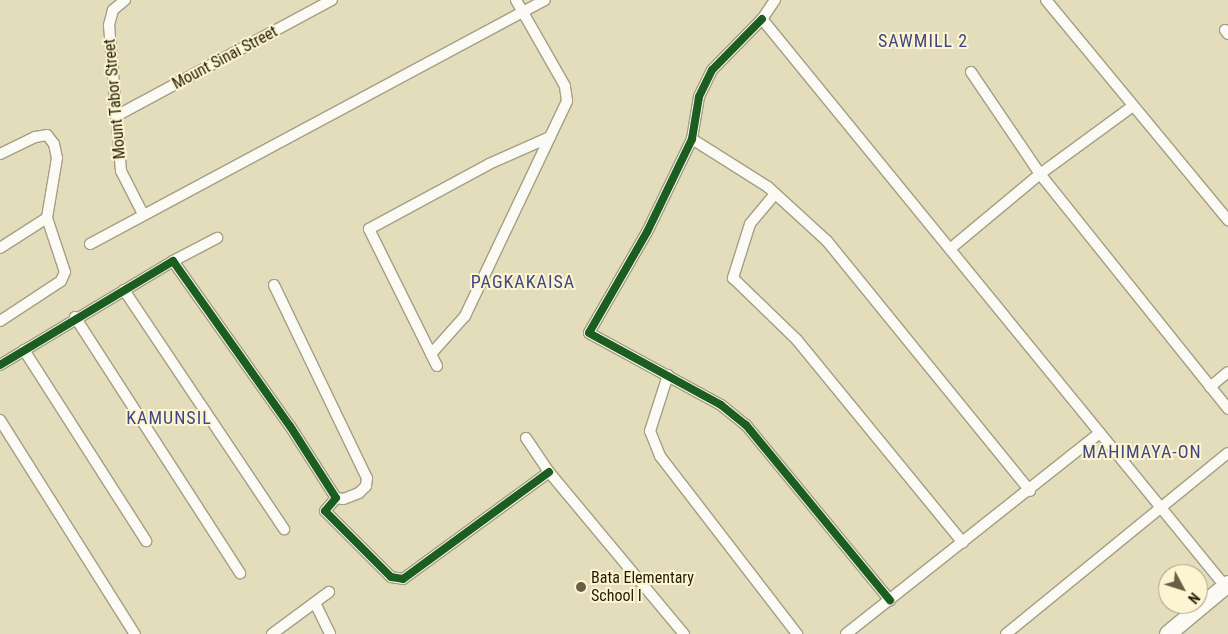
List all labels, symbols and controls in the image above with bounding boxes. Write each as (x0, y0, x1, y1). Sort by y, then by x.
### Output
street label: Mount Sinai Street (169, 22, 281, 94)
district label: SAWMILL 2 (877, 30, 969, 52)
street label: Mount Tabor Street (100, 38, 130, 160)
district label: PAGKAKAISA (470, 271, 576, 293)
district label: KAMUNSIL (125, 407, 213, 429)
district label: MAHIMAYA-ON (1081, 441, 1203, 463)
north arrow (1158, 564, 1208, 614)
place label: Bata Elementary School I (591, 568, 694, 606)
marker: Bata Elementary School I (575, 581, 587, 593)
text: N (1185, 590, 1203, 606)

